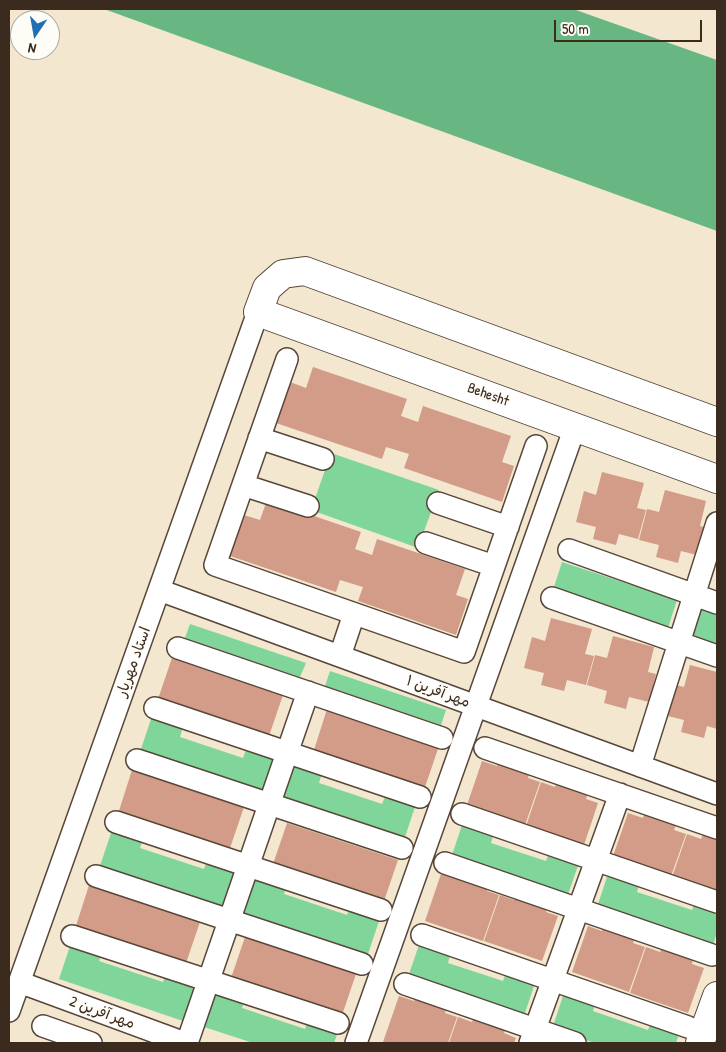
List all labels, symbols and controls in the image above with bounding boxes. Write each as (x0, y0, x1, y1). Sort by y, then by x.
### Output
north arrow (10, 10, 60, 60)
scale bar (556, 10, 704, 42)
text: 50 m (562, 18, 589, 39)
text: N (26, 39, 38, 59)
street label: Behesht (465, 379, 511, 411)
street label: استاد مهریار (113, 625, 155, 699)
street label: مهر آفرین ۱ (404, 672, 472, 712)
street label: مهر آفرین 2 (67, 993, 137, 1033)

